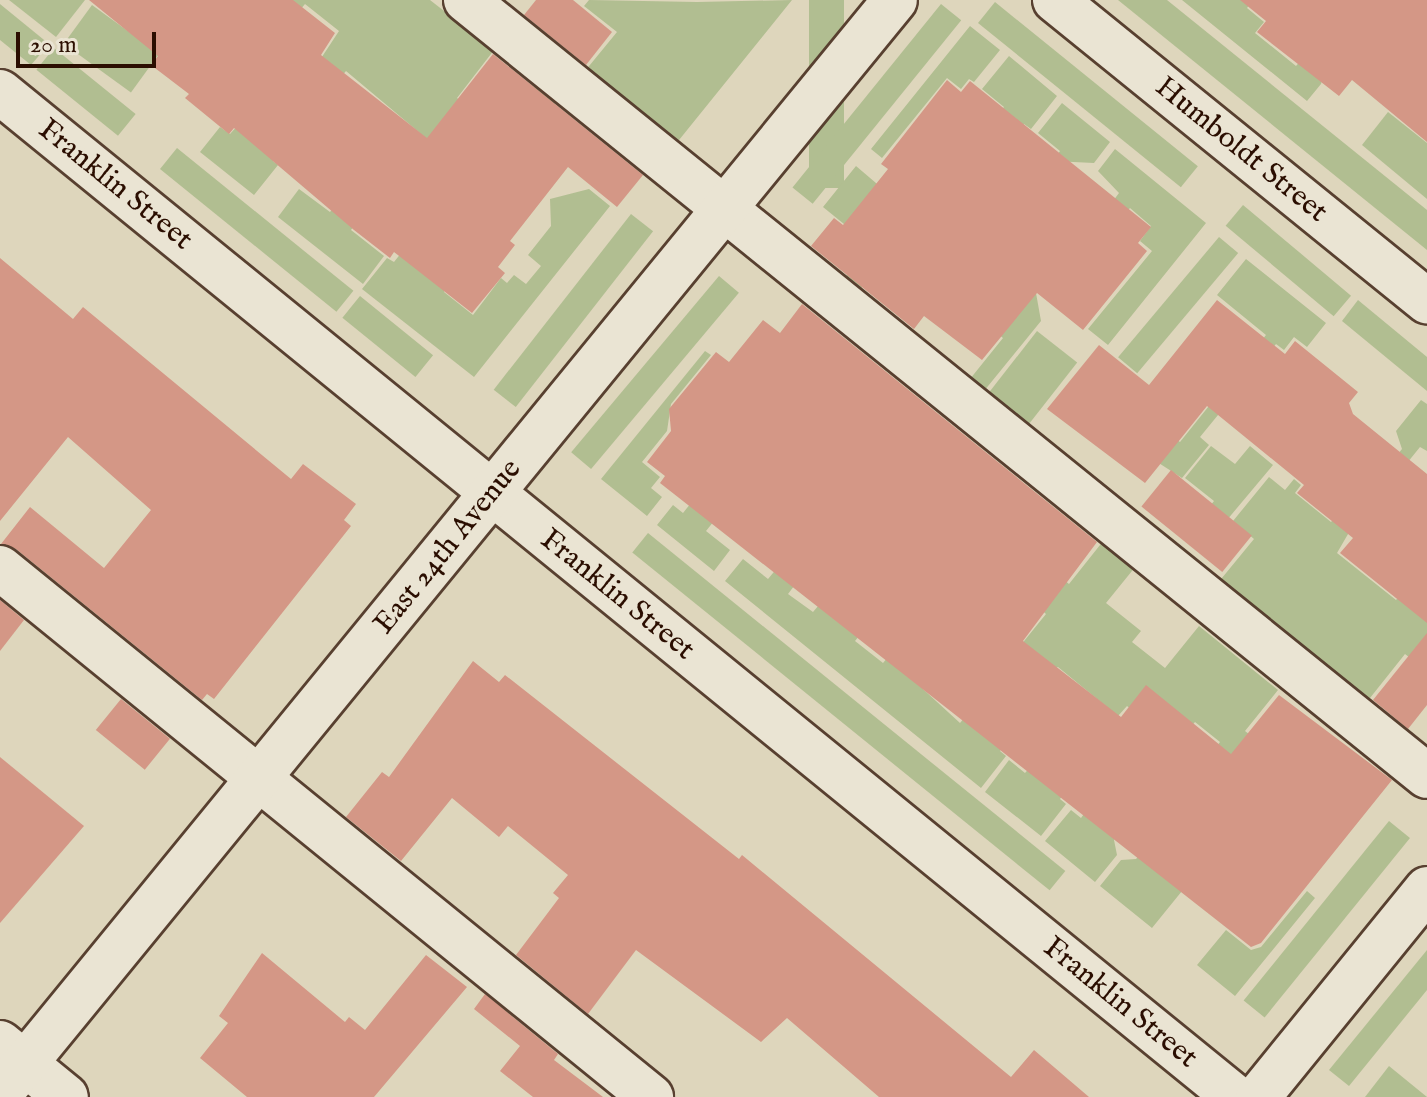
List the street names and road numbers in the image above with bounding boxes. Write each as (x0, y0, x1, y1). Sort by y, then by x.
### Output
street label: Humboldt Street (1147, 69, 1335, 231)
street label: Franklin Street (31, 112, 199, 258)
street label: East 24th Avenue (367, 452, 529, 642)
street label: Franklin Street (533, 522, 701, 668)
street label: Franklin Street (1036, 930, 1204, 1076)

